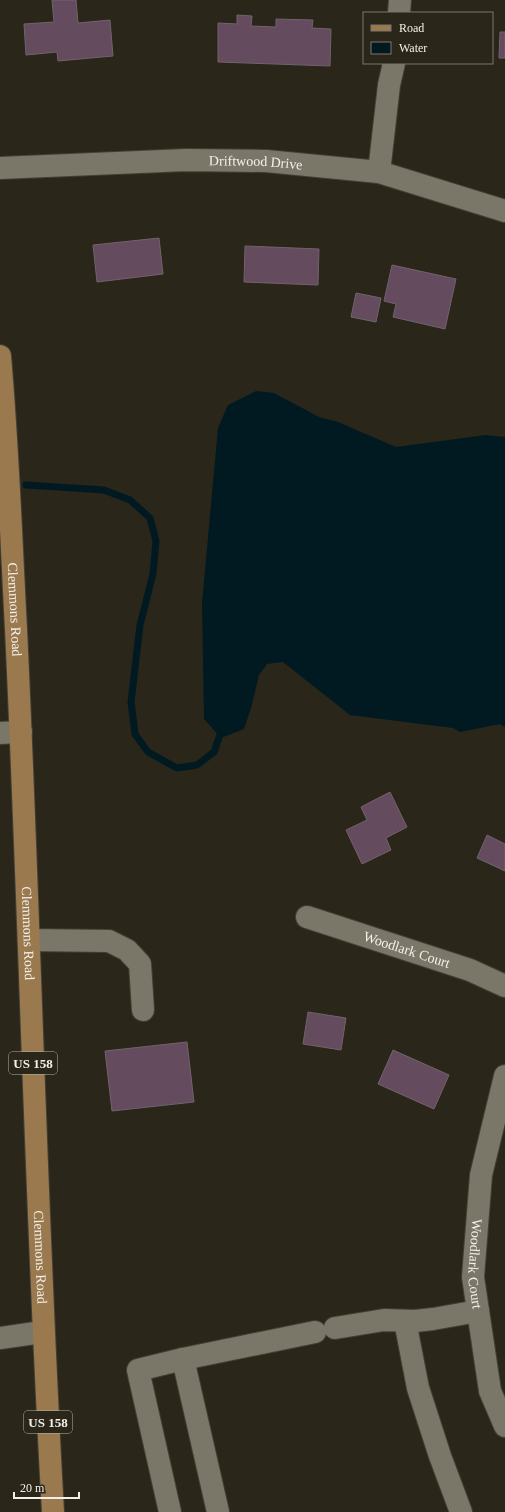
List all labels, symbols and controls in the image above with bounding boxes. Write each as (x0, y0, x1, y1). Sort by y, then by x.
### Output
legend (363, 12, 493, 64)
text: Road (399, 21, 424, 35)
text: Water (399, 41, 427, 55)
street label: Driftwood Drive (209, 153, 303, 173)
street label: Clemmons Road (5, 562, 24, 657)
street label: Clemmons Road (19, 886, 37, 980)
street label: Woodlark Court (361, 929, 452, 971)
road number: US 158 (9, 1052, 57, 1074)
street label: Clemmons Road (31, 1210, 50, 1304)
street label: Woodlark Court (465, 1218, 485, 1310)
road number: US 158 (24, 1411, 72, 1433)
scale bar (14, 1474, 79, 1500)
text: 20 m (20, 1481, 45, 1495)

